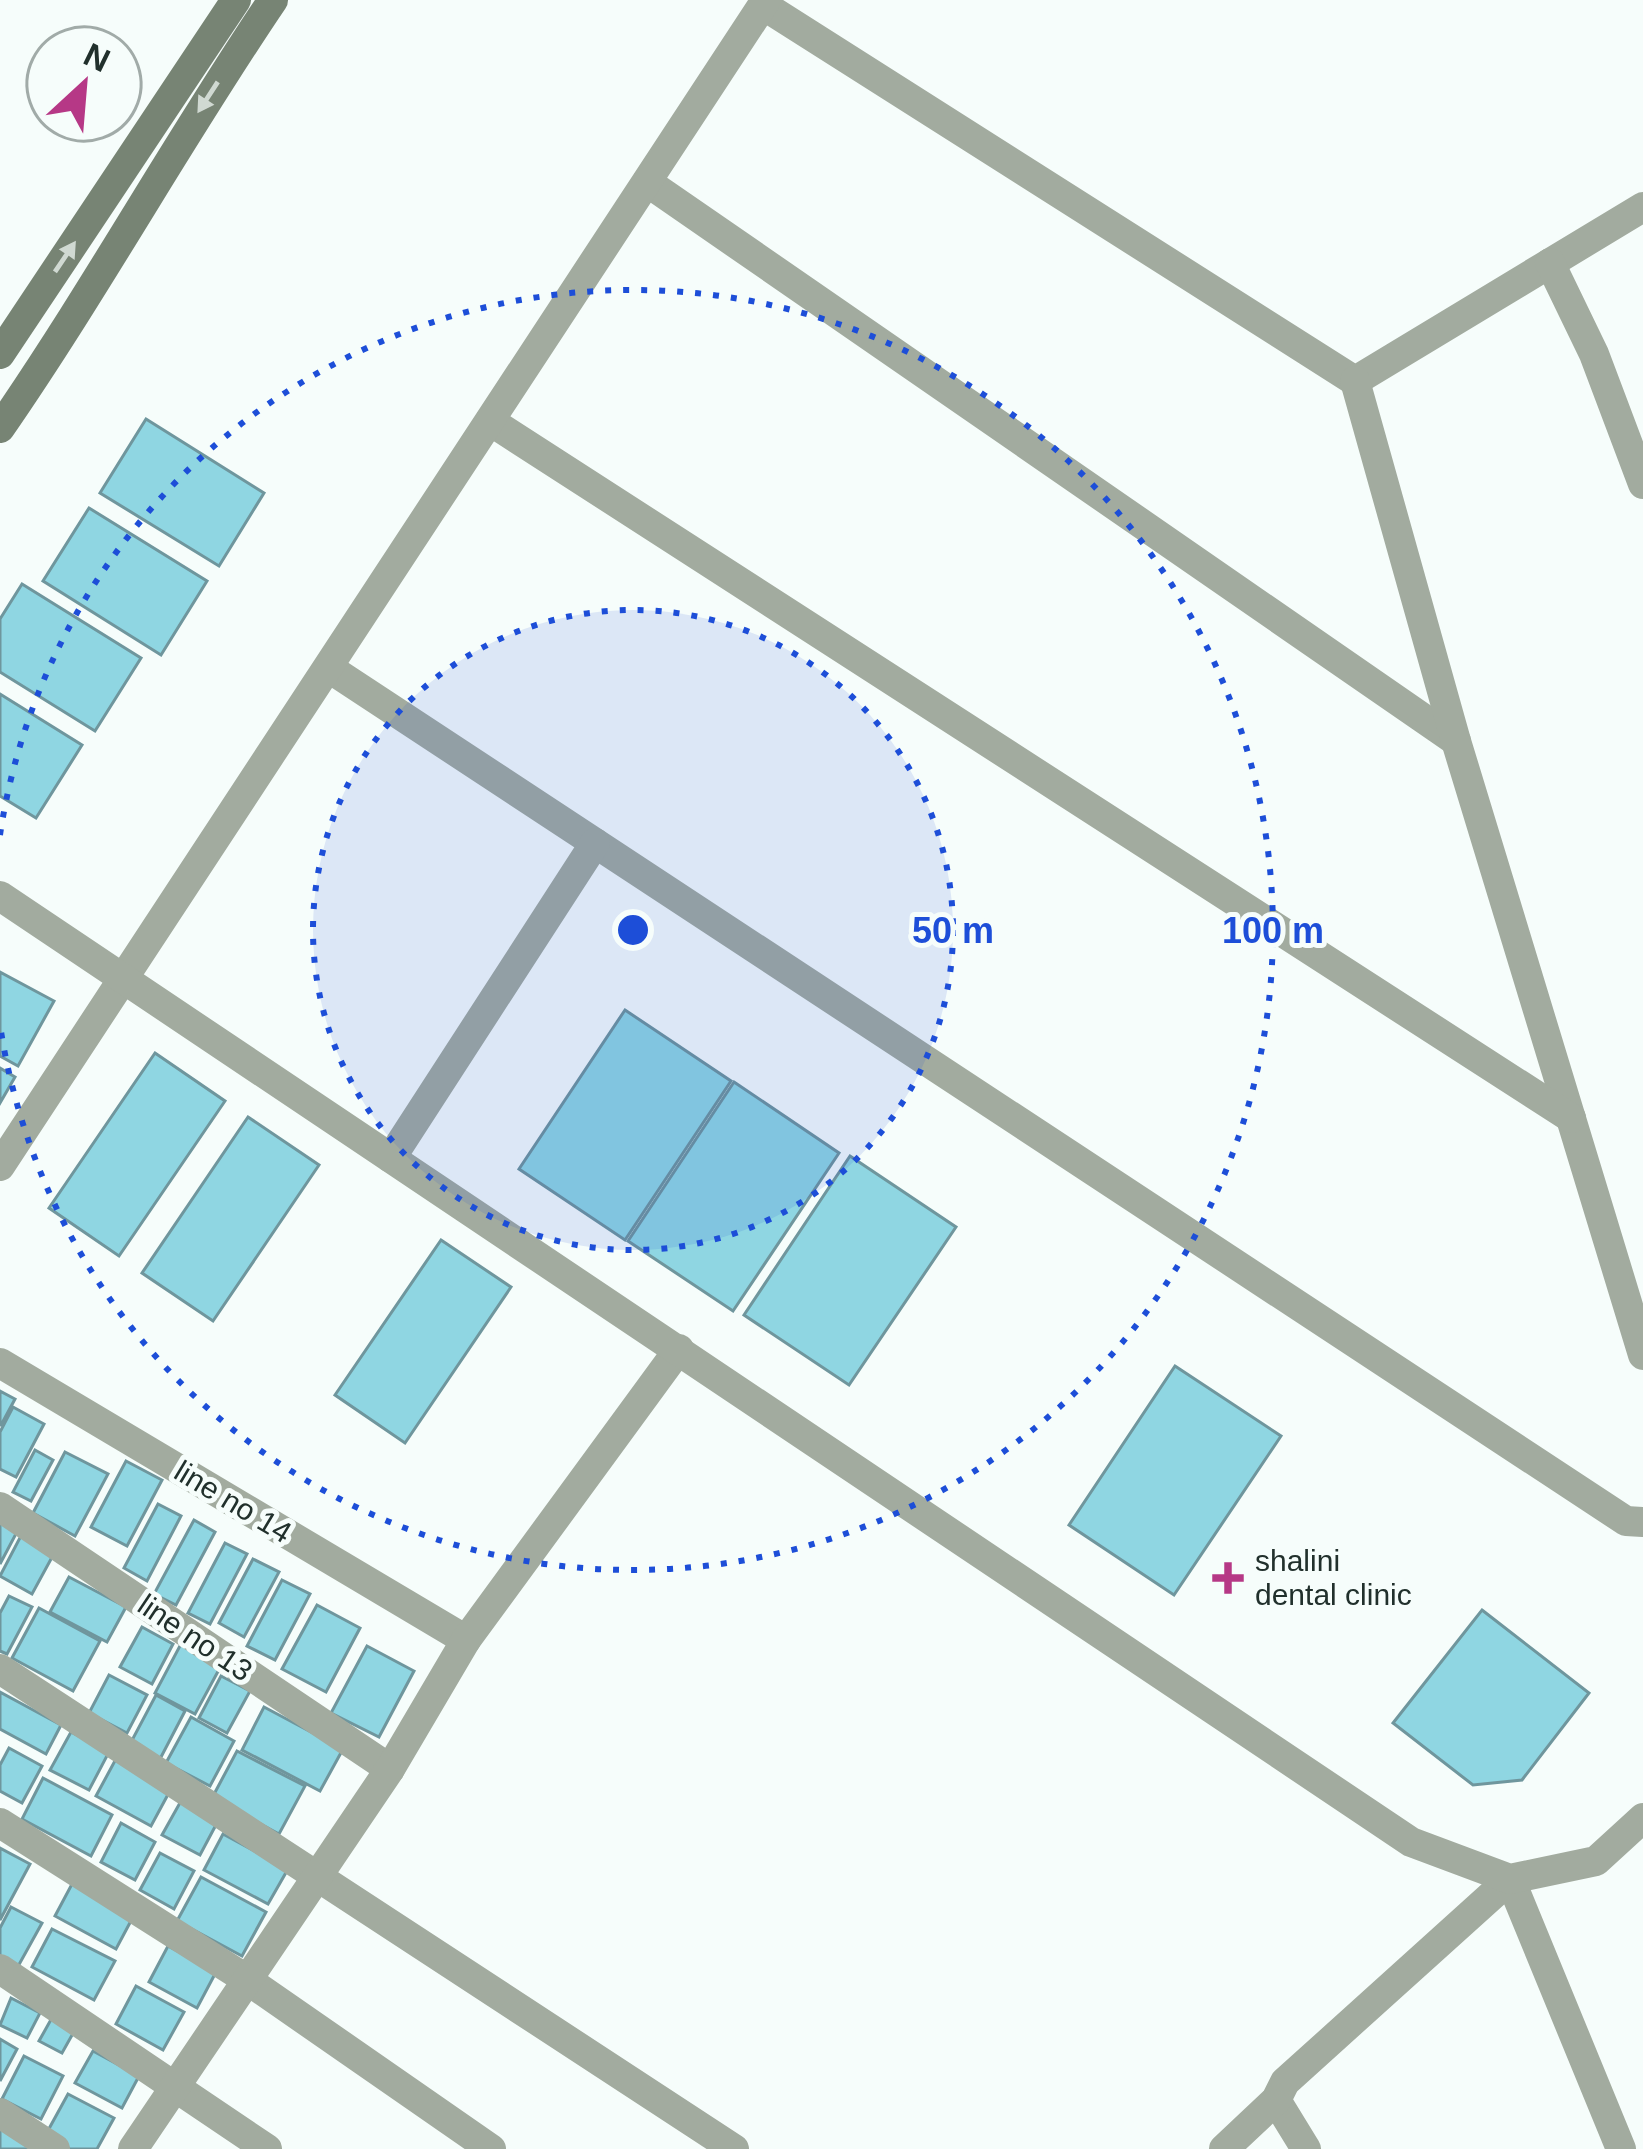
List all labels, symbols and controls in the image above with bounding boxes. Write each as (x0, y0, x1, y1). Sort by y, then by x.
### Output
north arrow (24, 24, 144, 144)
text: N (78, 36, 116, 79)
one-way arrow (197, 81, 219, 113)
one-way arrow (53, 241, 76, 274)
centre of rings (612, 909, 654, 951)
text: 50 m (912, 910, 994, 951)
text: 100 m (1222, 910, 1324, 951)
street label: line no 14 (169, 1454, 298, 1549)
place label: shalini dental clinic (1255, 1544, 1412, 1611)
marker: shalini dental clinic (1212, 1562, 1244, 1594)
street label: line no 13 (132, 1588, 258, 1688)

